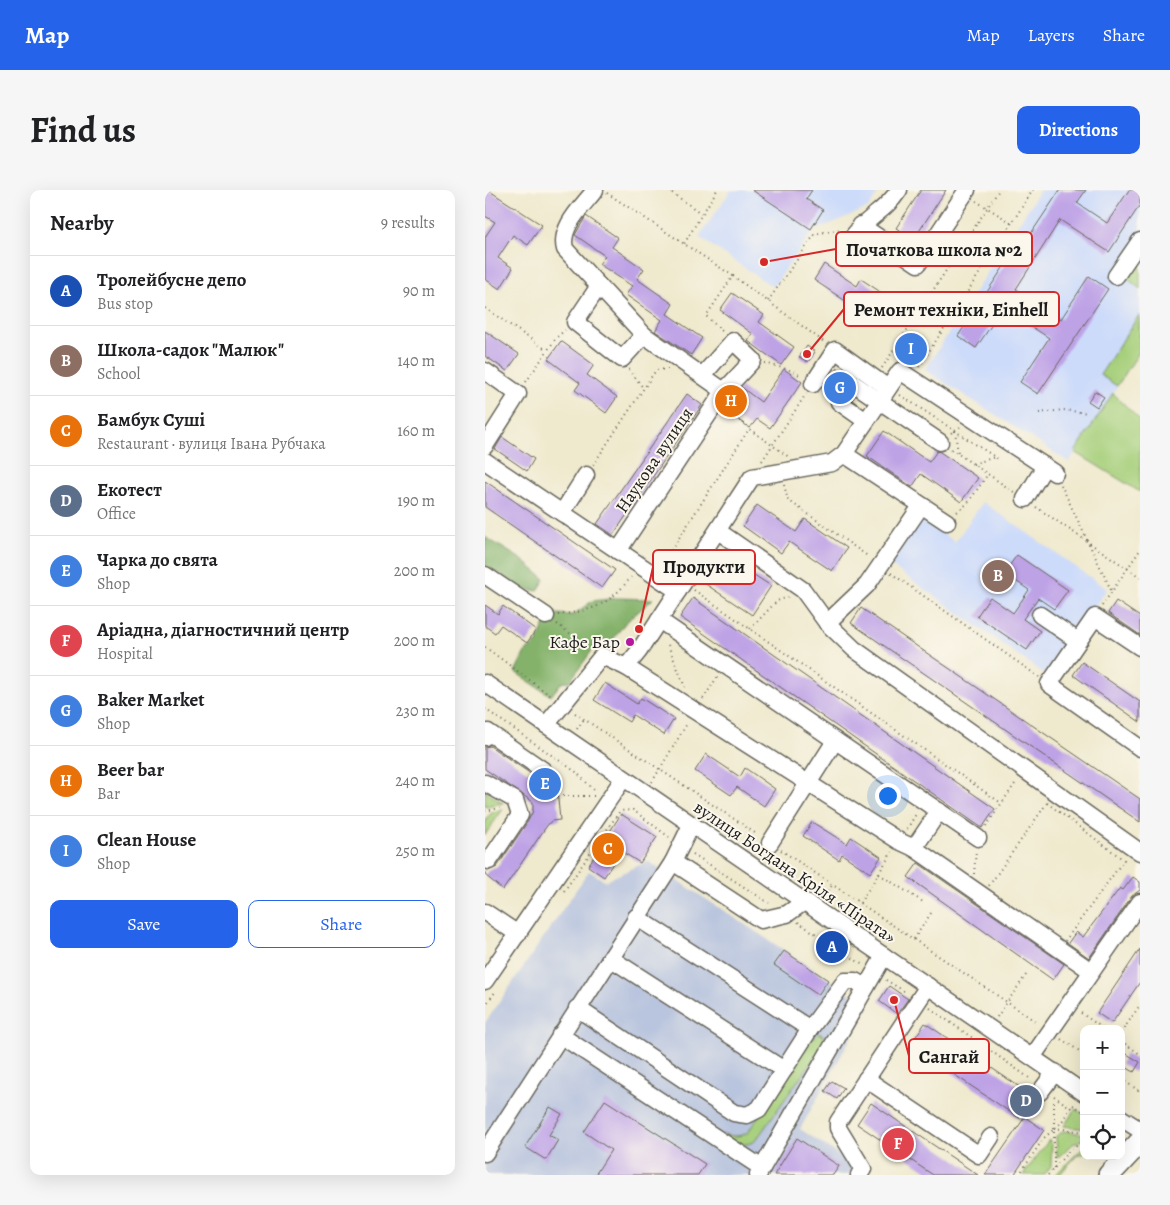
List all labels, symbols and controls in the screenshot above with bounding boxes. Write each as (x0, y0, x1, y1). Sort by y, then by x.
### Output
text: Map (25, 19, 69, 51)
text: Map (967, 23, 1000, 47)
text: Layers (1028, 23, 1075, 47)
text: Share (1103, 23, 1145, 47)
text: Find us (30, 106, 136, 154)
button: Directions (1017, 106, 1140, 154)
text: Nearby (50, 209, 113, 237)
text: 9 results (381, 212, 435, 234)
callout: Початкова школа №2 (836, 232, 1032, 266)
text: Початкова школа №2 (846, 237, 1022, 263)
text: Тролейбусне депо (97, 267, 246, 293)
text: A (61, 280, 71, 302)
text: 90 m (403, 280, 435, 302)
callout: Ремонт техніки, Einhell (844, 292, 1059, 326)
text: Bus stop (97, 293, 153, 315)
text: Ремонт техніки, Einhell (854, 297, 1048, 323)
pin: I (895, 330, 927, 368)
text: Школа-садок "Малюк" (97, 337, 284, 363)
text: B (61, 350, 71, 372)
text: 140 m (397, 350, 435, 372)
text: School (97, 363, 140, 385)
pin: G (824, 369, 856, 407)
pin: H (715, 382, 747, 420)
street label: Наукова вулиця (610, 402, 698, 518)
text: Бамбук Суші (97, 407, 205, 433)
text: C (61, 420, 71, 442)
text: 160 m (397, 420, 435, 442)
text: Restaurant · вулиця Івана Рубчака (97, 433, 326, 455)
text: Екотест (97, 477, 162, 503)
text: D (60, 490, 72, 512)
text: 190 m (397, 490, 435, 512)
text: Office (97, 503, 136, 525)
text: Чарка до свята (97, 547, 218, 573)
callout: Продукти (653, 550, 755, 584)
text: Продукти (663, 554, 745, 580)
pin: B (982, 557, 1014, 595)
text: E (61, 560, 71, 582)
text: 200 m (394, 560, 435, 582)
text: Shop (97, 573, 130, 595)
text: Аріадна, діагностичний центр (97, 617, 349, 643)
text: F (62, 630, 70, 652)
text: 200 m (394, 630, 435, 652)
place label: Кафе Бар (549, 630, 620, 654)
marker: Кафе Бар (624, 636, 636, 648)
text: Hospital (97, 643, 153, 665)
text: Baker Market (97, 687, 205, 713)
text: G (61, 700, 71, 722)
text: 230 m (396, 700, 435, 722)
text: Shop (97, 713, 130, 735)
text: Beer bar (97, 757, 164, 783)
pin: E (529, 765, 561, 803)
text: H (60, 770, 72, 792)
text: 240 m (395, 770, 435, 792)
text: Bar (97, 783, 120, 805)
your location (875, 783, 901, 809)
street label: вулиця Богдана Кріля «Пірата» (689, 795, 901, 949)
text: Clean House (97, 827, 196, 853)
pin: C (592, 830, 624, 868)
text: I (63, 840, 69, 862)
text: 250 m (396, 840, 435, 862)
text: Shop (97, 853, 130, 875)
button: Save (50, 900, 238, 948)
button: Share (248, 900, 435, 948)
pin: A (816, 928, 848, 966)
map controls (1080, 1025, 1125, 1160)
button: + (1080, 1025, 1125, 1070)
callout: Сангай (909, 1039, 989, 1073)
text: Сангай (919, 1044, 979, 1070)
button: − (1080, 1070, 1125, 1115)
pin: D (1010, 1082, 1042, 1120)
button: locate (1080, 1115, 1125, 1160)
pin: F (882, 1125, 914, 1163)

